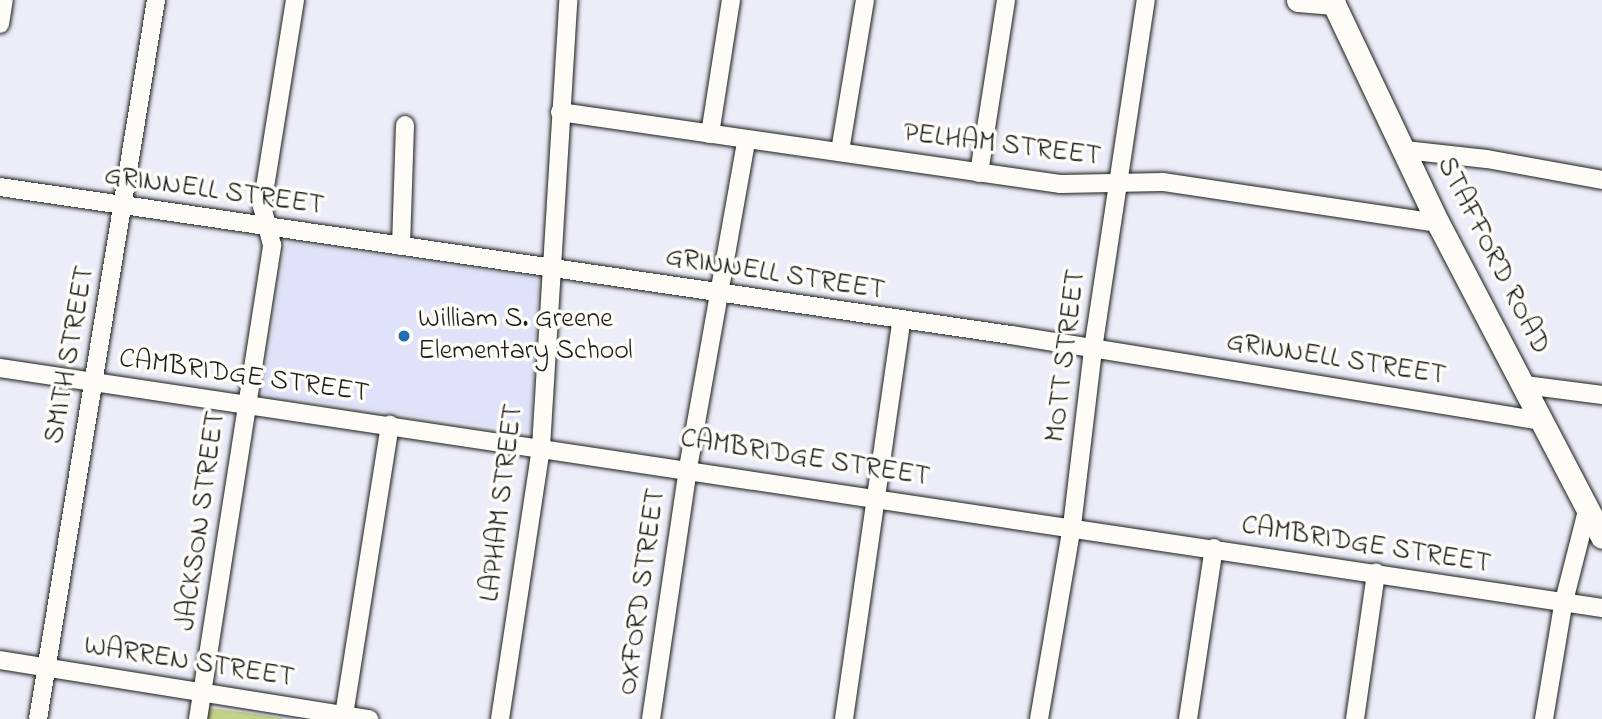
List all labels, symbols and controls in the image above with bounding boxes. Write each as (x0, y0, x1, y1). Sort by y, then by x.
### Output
street label: PELHAM STREET (901, 117, 1103, 175)
street label: STAFFORD ROAD (1428, 152, 1556, 360)
street label: GRINNELL STREET (102, 160, 326, 224)
street label: GRINNELL STREET (663, 241, 887, 309)
street label: SMITH STREET (39, 263, 103, 447)
street label: MOTT STREET (1040, 268, 1094, 444)
place label: William S. Greene Elementary School (418, 303, 633, 369)
street label: GRINNELL STREET (1224, 326, 1448, 394)
marker: William S. Greene Elementary School (396, 328, 412, 344)
street label: CAMBRIDGE STREET (117, 343, 371, 411)
street label: LAPHAM STREET (474, 402, 532, 604)
street label: JACKSON STREET (170, 409, 234, 633)
street label: CAMBRIDGE STREET (678, 423, 932, 495)
street label: OXFORD STREET (612, 486, 674, 698)
street label: CAMBRIDGE STREET (1239, 510, 1493, 582)
street label: WARREN STREET (82, 630, 296, 696)

